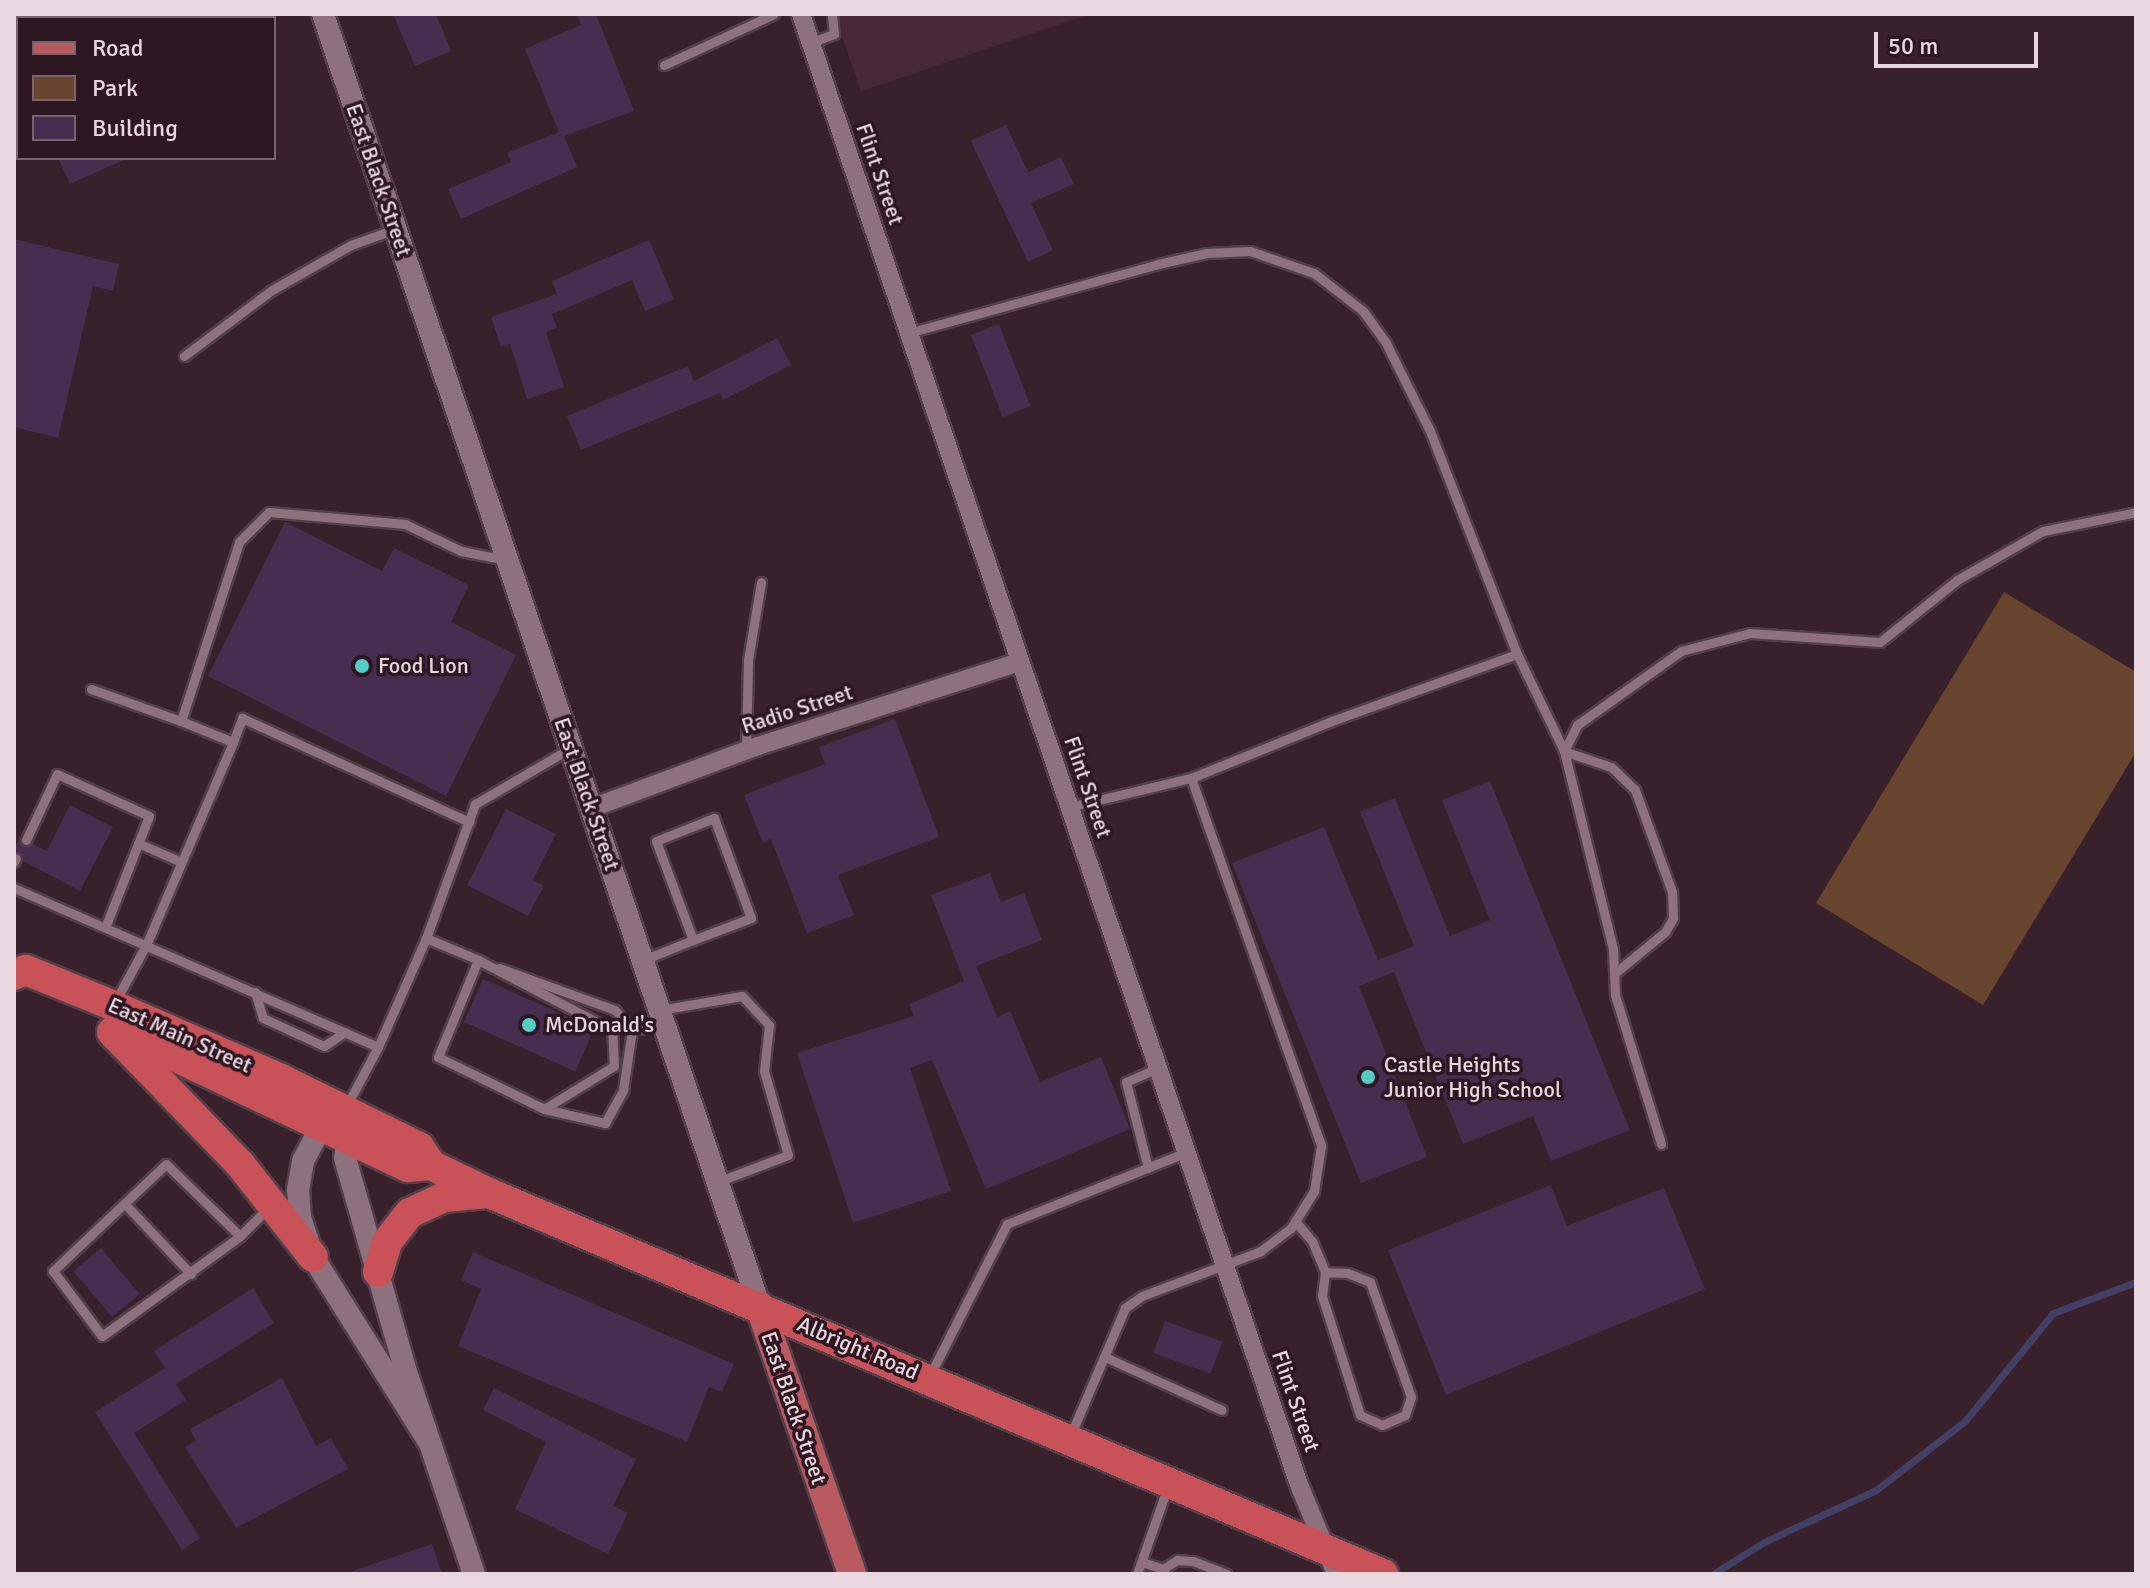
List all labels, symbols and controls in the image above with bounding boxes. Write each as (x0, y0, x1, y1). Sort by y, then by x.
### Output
legend (16, 16, 276, 160)
scale bar (1878, 16, 2042, 66)
text: 50 m (1888, 31, 1938, 61)
text: Road (92, 33, 143, 63)
text: Park (92, 73, 138, 103)
street label: East Black Street (340, 100, 418, 260)
text: Building (92, 113, 178, 143)
street label: Flint Street (850, 120, 910, 228)
place label: Food Lion (378, 653, 469, 679)
marker: Food Lion (353, 657, 371, 675)
street label: Radio Street (738, 679, 856, 739)
street label: East Black Street (548, 714, 626, 874)
street label: Flint Street (1058, 733, 1118, 841)
street label: East Main Street (104, 991, 256, 1079)
place label: McDonald's (545, 1012, 654, 1038)
marker: McDonald's (520, 1016, 538, 1034)
place label: Castle Heights Junior High School (1384, 1051, 1561, 1102)
marker: Castle Heights Junior High School (1359, 1068, 1377, 1086)
street label: Albright Road (793, 1311, 923, 1385)
street label: East Black Street (755, 1328, 833, 1488)
street label: Flint Street (1266, 1347, 1326, 1455)

